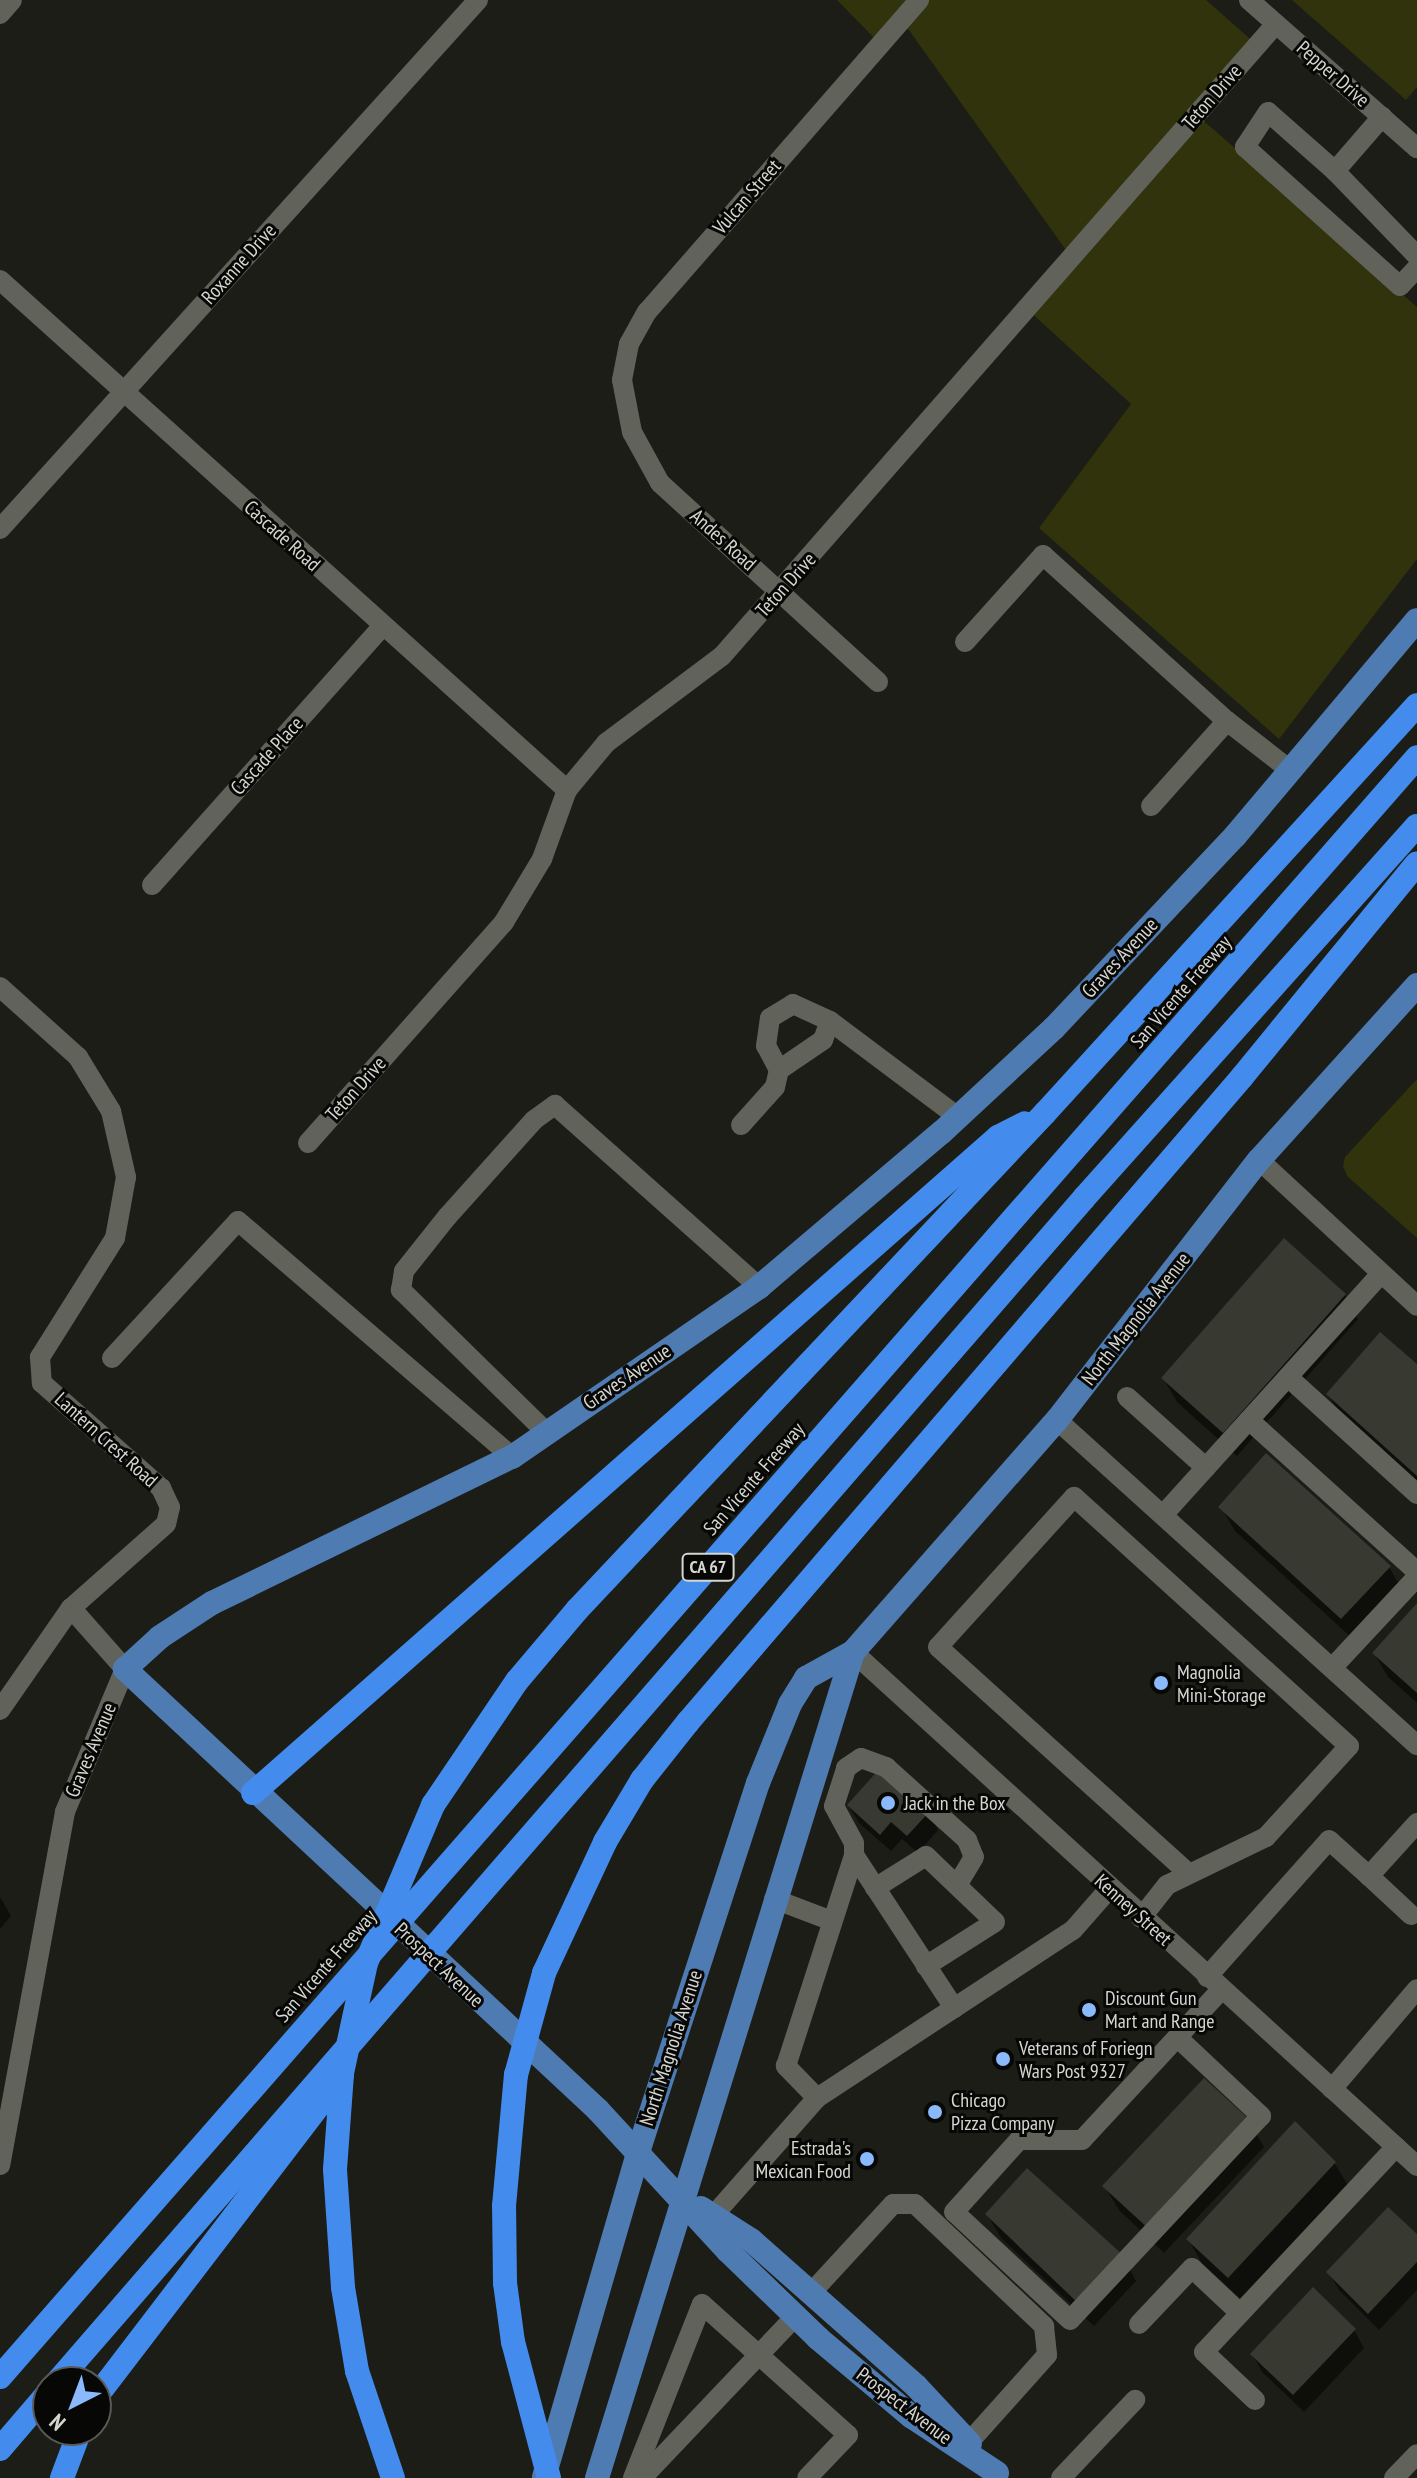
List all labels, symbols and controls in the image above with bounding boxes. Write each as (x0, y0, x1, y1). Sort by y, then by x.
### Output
street label: Pepper Drive (1292, 36, 1374, 112)
street label: Teton Drive (1177, 60, 1247, 134)
street label: Vulcan Street (708, 155, 786, 239)
street label: Roxanne Drive (197, 219, 281, 309)
street label: Cascade Road (239, 496, 325, 576)
street label: Andes Road (685, 504, 761, 576)
street label: Teton Drive (751, 548, 821, 622)
street label: Cascade Place (226, 712, 308, 800)
street label: Graves Avenue (1077, 913, 1163, 1003)
street label: San Vicente Freeway (1125, 931, 1237, 1053)
street label: Teton Drive (321, 1052, 391, 1126)
street label: North Magnolia Avenue (1077, 1248, 1195, 1390)
street label: Graves Avenue (578, 1339, 676, 1415)
street label: Lantern Crest Road (50, 1388, 162, 1492)
street label: San Vicente Freeway (698, 1418, 810, 1540)
road number: CA 67 (680, 1553, 736, 1581)
place label: Magnolia Mini-Storage (1177, 1660, 1266, 1707)
marker: Magnolia Mini-Storage (1152, 1674, 1170, 1692)
street label: Graves Avenue (60, 1699, 122, 1801)
place label: Jack in the Box (904, 1791, 1006, 1815)
marker: Jack in the Box (879, 1794, 897, 1812)
street label: Kenney Street (1089, 1869, 1177, 1951)
street label: San Vicente Freeway (270, 1905, 382, 2027)
street label: Prospect Avenue (389, 1917, 489, 2013)
street label: North Magnolia Avenue (634, 1967, 708, 2129)
place label: Discount Gun Mart and Range (1105, 1986, 1214, 2033)
marker: Discount Gun Mart and Range (1080, 2001, 1098, 2019)
place label: Veterans of Foriegn Wars Post 9327 (1019, 2036, 1152, 2083)
marker: Veterans of Foriegn Wars Post 9327 (994, 2050, 1012, 2068)
place label: Chicago Pizza Company (951, 2088, 1054, 2135)
marker: Chicago Pizza Company (926, 2103, 944, 2121)
place label: Estrada's Mexican Food (755, 2136, 851, 2183)
marker: Estrada's Mexican Food (858, 2150, 876, 2168)
street label: Prospect Avenue (851, 2362, 957, 2450)
north arrow (32, 2366, 112, 2446)
text: N (43, 2408, 71, 2437)

